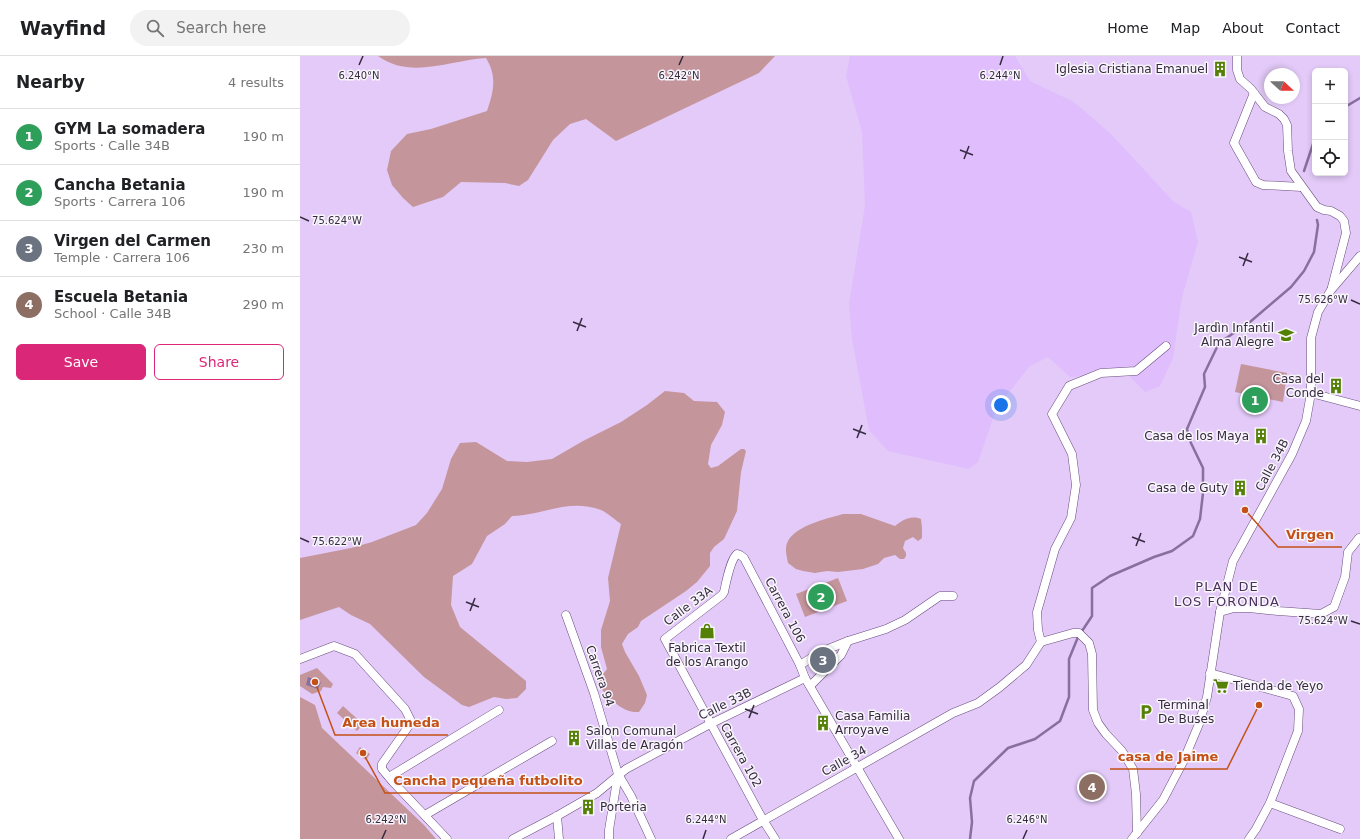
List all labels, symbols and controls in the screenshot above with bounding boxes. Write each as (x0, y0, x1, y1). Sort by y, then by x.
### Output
search box (130, 10, 410, 46)
text: Wayfind (20, 17, 106, 39)
icon: search (144, 17, 166, 39)
text: Search here (176, 19, 266, 37)
text: Home (1107, 20, 1149, 36)
text: Map (1171, 20, 1200, 36)
text: About (1222, 20, 1264, 36)
text: Contact (1286, 20, 1340, 36)
building icon: Iglesia Cristiana Emanuel (1211, 60, 1229, 78)
place label: Iglesia Cristiana Emanuel (1056, 62, 1208, 76)
north arrow (1264, 68, 1300, 104)
map controls (1312, 68, 1348, 176)
button: + (1312, 68, 1348, 104)
text: 6.240°N (338, 70, 380, 81)
text: 6.242°N (658, 70, 700, 81)
text: 6.244°N (979, 70, 1021, 81)
text: Nearby (16, 72, 85, 92)
text: 4 results (228, 75, 284, 90)
button: − (1312, 104, 1348, 140)
text: GYM La somadera (54, 120, 205, 138)
text: 1 (24, 129, 34, 144)
text: 190 m (242, 129, 284, 144)
text: Sports · Calle 34B (54, 138, 170, 153)
button: locate (1312, 140, 1348, 176)
text: Cancha Betania (54, 176, 186, 194)
text: 2 (24, 185, 34, 200)
text: 190 m (242, 185, 284, 200)
text: Sports · Carrera 106 (54, 194, 186, 209)
text: 75.624°W (312, 215, 362, 226)
text: Virgen del Carmen (54, 232, 211, 250)
text: 3 (24, 241, 34, 256)
text: 230 m (242, 241, 284, 256)
text: Temple · Carrera 106 (54, 250, 190, 265)
text: Escuela Betania (54, 288, 188, 306)
text: 75.626°W (1298, 294, 1348, 305)
text: 4 (24, 297, 34, 312)
text: 290 m (242, 297, 284, 312)
text: School · Calle 34B (54, 306, 171, 321)
place label: Jardìn Infantil Alma Alegre (1193, 321, 1274, 349)
school or university icon: Jardìn Infantil Alma Alegre (1277, 326, 1295, 344)
button: Save (16, 344, 146, 380)
button: Share (154, 344, 284, 380)
place label: Casa del Conde (1273, 372, 1324, 400)
building icon: Casa del Conde (1327, 377, 1345, 395)
pin: 1 (1242, 385, 1268, 415)
your location (991, 395, 1011, 415)
building icon: Casa de los Maya (1252, 427, 1270, 445)
place label: Casa de los Maya (1144, 429, 1249, 443)
street label: Calle 34B (1252, 437, 1292, 493)
building icon: Casa de Guty (1231, 479, 1249, 497)
place label: Casa de Guty (1147, 481, 1228, 495)
callout: Virgen (1278, 522, 1342, 547)
text: Virgen (1286, 527, 1334, 542)
text: 75.622°W (312, 536, 362, 547)
street label: Carrera 106 (762, 575, 808, 645)
district label: PLAN DE LOS FORONDA (1174, 579, 1280, 609)
pin: 2 (808, 582, 834, 612)
street label: Calle 33A (661, 583, 716, 629)
text: 75.624°W (1298, 615, 1348, 626)
shop icon: Fabrica Textil de los Arango (698, 622, 716, 640)
place label: Fabrica Textil de los Arango (666, 641, 748, 669)
street label: Carrera 94 (583, 644, 617, 708)
pin: 3 (810, 645, 836, 675)
supermarket icon: Tienda de Yeyo (1212, 677, 1230, 695)
place label: Tienda de Yeyo (1232, 679, 1323, 693)
street label: Calle 33B (696, 685, 754, 723)
place label: Terminal De Buses (1157, 698, 1214, 726)
parking icon: Terminal De Buses (1137, 703, 1155, 721)
place label: Casa Familia Arroyave (835, 709, 910, 737)
callout: Area humeda (335, 710, 448, 735)
building icon: Casa Familia Arroyave (814, 714, 832, 732)
text: Area humeda (342, 715, 440, 730)
street label: Carrera 102 (718, 720, 764, 790)
place label: Salon Comunal Villas de Aragón (586, 724, 683, 752)
building icon: Salon Comunal Villas de Aragón (565, 729, 583, 747)
street label: Calle 34 (819, 743, 869, 779)
callout: casa de Jaime (1110, 744, 1227, 769)
text: casa de Jaime (1118, 749, 1218, 764)
callout: Cancha pequeña futbolito (385, 768, 590, 793)
pin: 4 (1079, 772, 1105, 802)
text: Cancha pequeña futbolito (393, 773, 583, 788)
building icon: Porteria (579, 798, 597, 816)
place label: Porteria (600, 800, 647, 814)
text: 6.242°N (365, 814, 407, 825)
text: 6.244°N (685, 814, 727, 825)
text: 6.246°N (1006, 814, 1048, 825)

